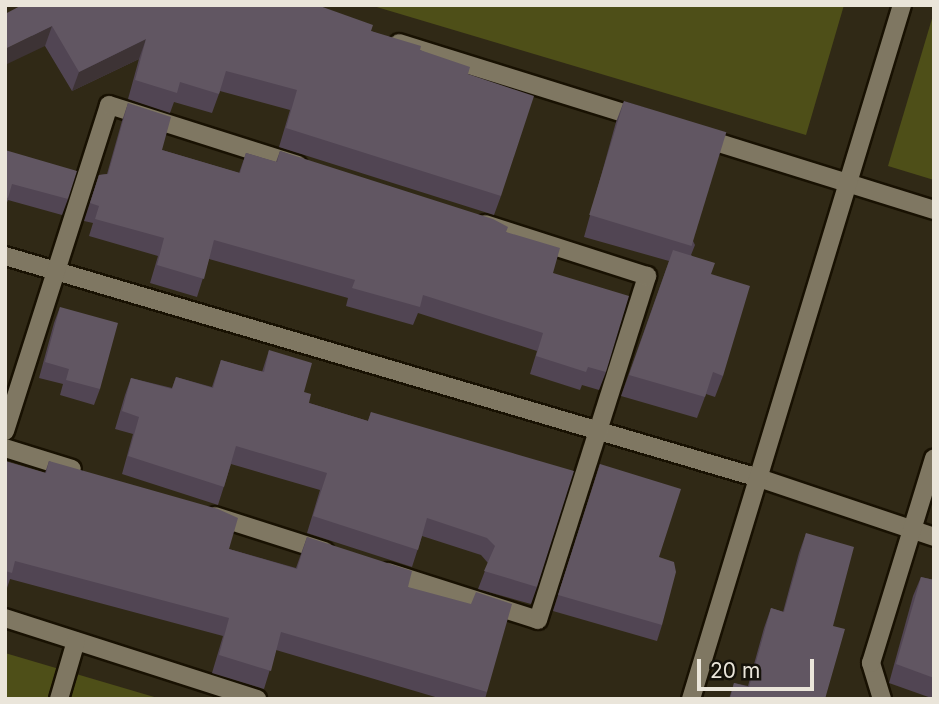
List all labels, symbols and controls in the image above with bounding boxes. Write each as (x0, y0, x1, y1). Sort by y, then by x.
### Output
scale bar (701, 644, 818, 688)
text: 20 m (710, 658, 760, 683)

